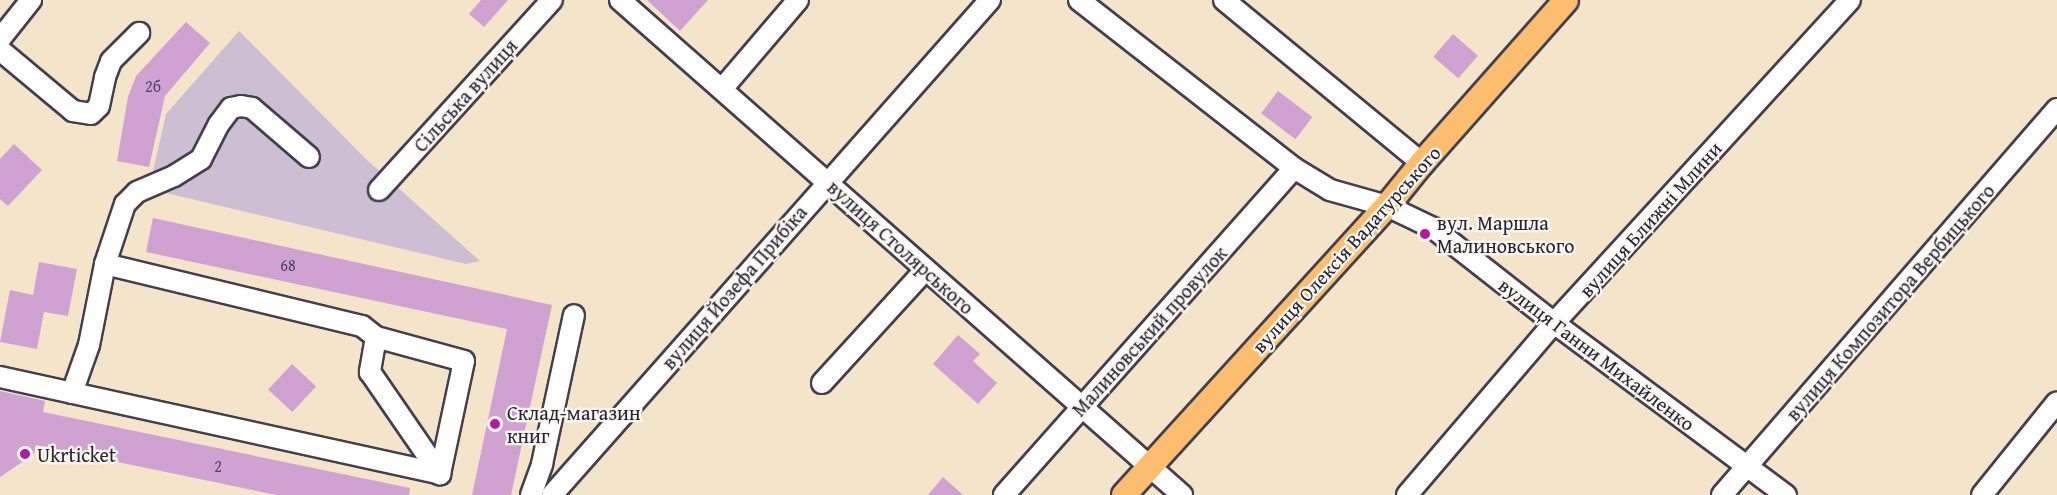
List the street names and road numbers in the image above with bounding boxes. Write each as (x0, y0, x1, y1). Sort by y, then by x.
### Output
street label: Сільська вулиця (408, 33, 522, 157)
street label: вулиця Ближні Млини (1574, 136, 1726, 302)
street label: вулиця Олексія Вадатурського (1247, 141, 1445, 357)
street label: вулиця Столярського (823, 175, 979, 319)
street label: вулиця Композитора Вербицького (1781, 179, 1999, 425)
street label: вулиця Йозефа Прибіка (656, 200, 812, 374)
street label: Малиновський провулок (1066, 241, 1232, 421)
street label: вулиця Ганни Михайленко (1494, 272, 1700, 436)

